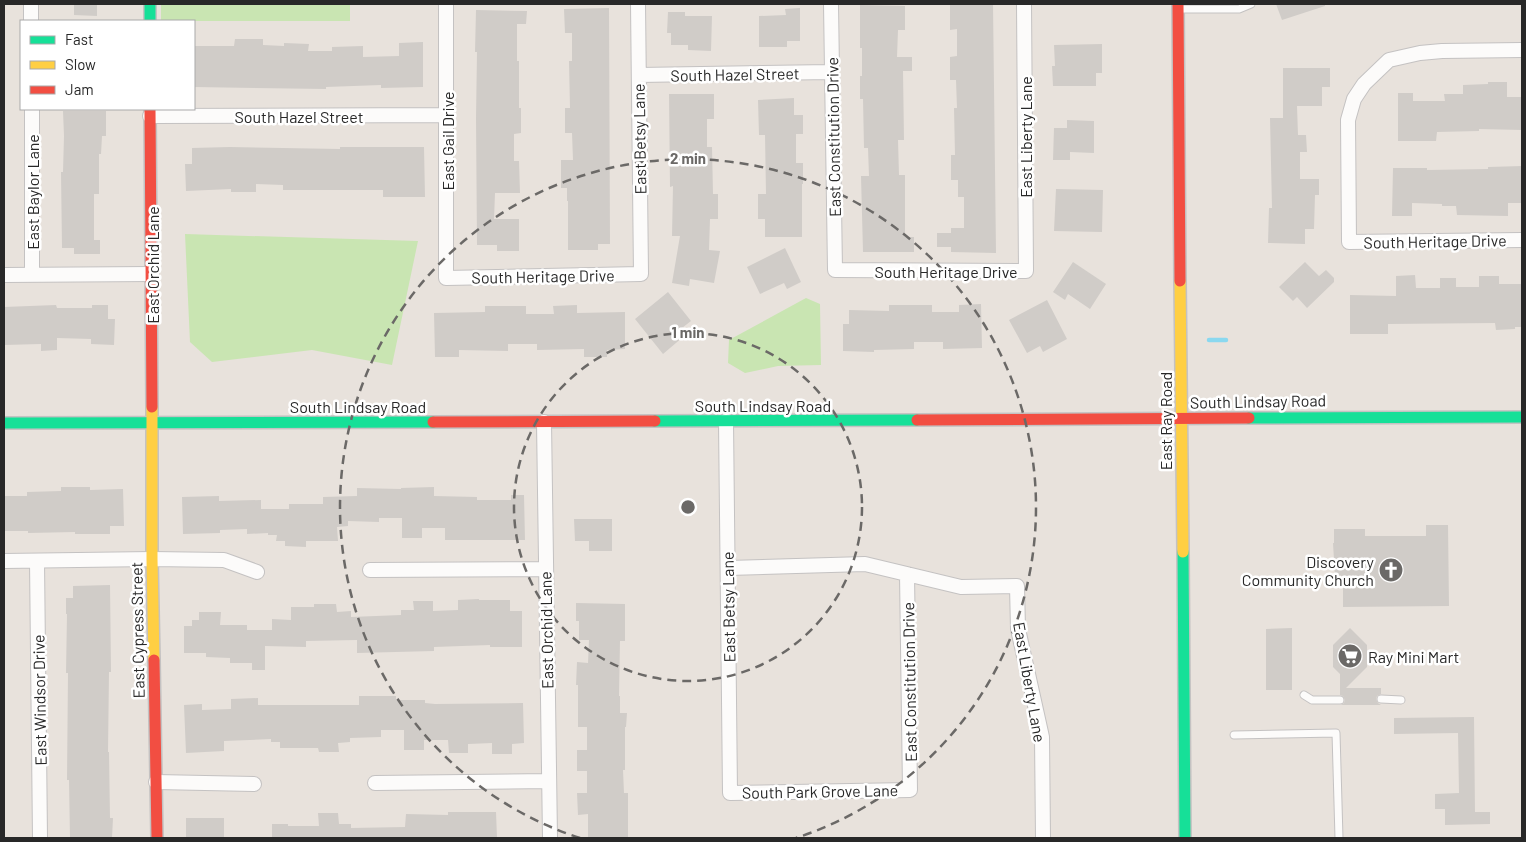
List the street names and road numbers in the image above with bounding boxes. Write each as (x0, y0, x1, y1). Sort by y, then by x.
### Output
street label: East Constitution Drive (822, 57, 844, 217)
street label: South Hazel Street (670, 63, 800, 85)
street label: East Liberty Lane (1016, 76, 1035, 198)
street label: East Betsy Lane (629, 83, 649, 195)
street label: East Gail Drive (438, 91, 457, 191)
street label: South Hazel Street (234, 107, 364, 126)
street label: East Baylor Lane (23, 134, 42, 250)
street label: East Orchid Lane (143, 206, 162, 324)
street label: South Heritage Drive (1363, 230, 1507, 252)
street label: South Heritage Drive (874, 262, 1018, 281)
street label: South Heritage Drive (471, 265, 615, 287)
street label: East Ray Road (1156, 372, 1175, 470)
street label: South Lindsay Road (1190, 390, 1326, 412)
street label: South Lindsay Road (695, 396, 831, 415)
street label: South Lindsay Road (290, 397, 426, 416)
street label: East Betsy Lane (718, 551, 738, 663)
street label: East Cypress Street (126, 562, 148, 698)
street label: East Orchid Lane (535, 571, 557, 689)
street label: East Constitution Drive (898, 602, 920, 762)
street label: East Liberty Lane (1010, 620, 1050, 744)
street label: East Windsor Drive (28, 634, 50, 766)
street label: South Park Grove Lane (742, 780, 898, 802)

